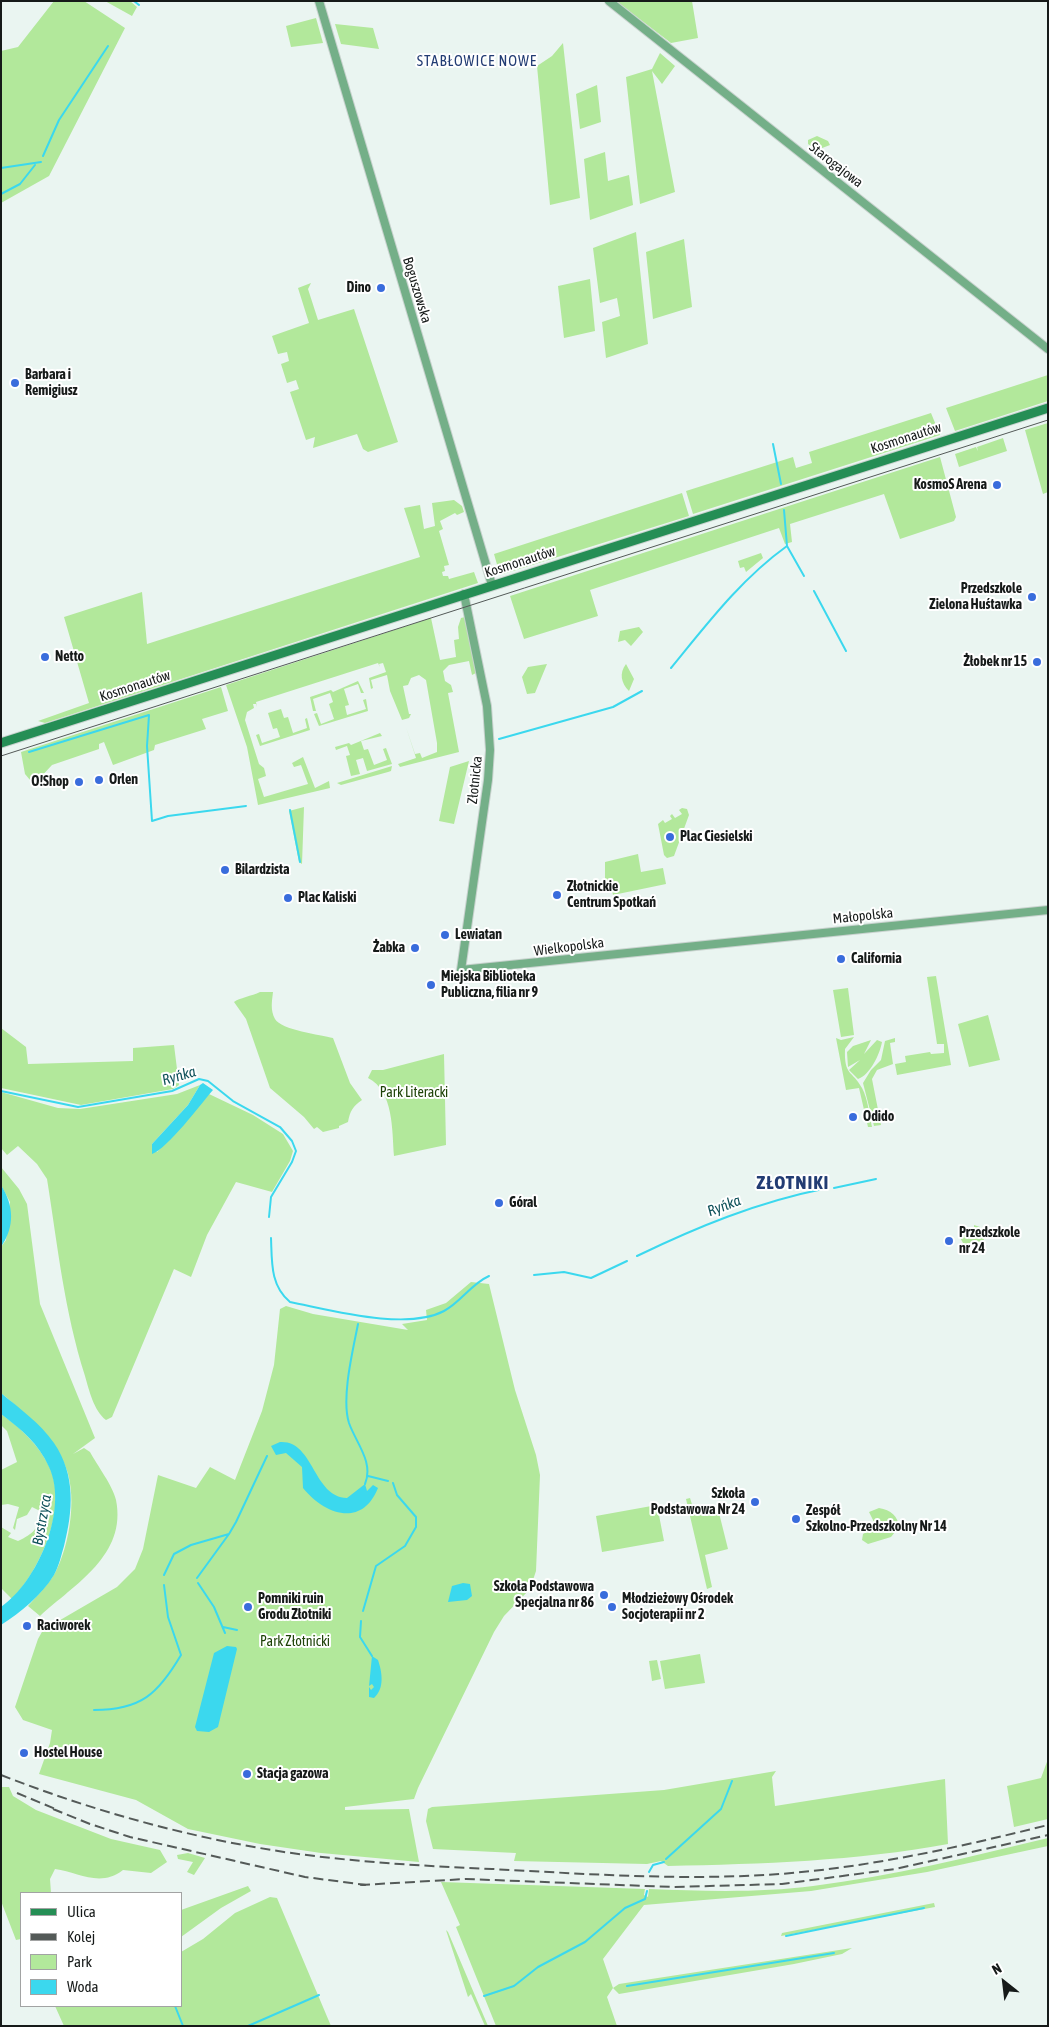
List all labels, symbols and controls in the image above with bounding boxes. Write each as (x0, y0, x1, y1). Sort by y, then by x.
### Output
district label: STABŁOWICE NOWE (415, 52, 539, 70)
street label: Starogajowa (806, 139, 866, 191)
street label: Boguszowska (399, 255, 435, 325)
place label: Dino (347, 280, 371, 296)
marker: Dino (375, 282, 387, 294)
place label: Barbara i Remigiusz (25, 367, 78, 400)
marker: Barbara i Remigiusz (9, 377, 21, 389)
street label: Kosmonautów (868, 419, 944, 457)
place label: KosmoS Arena (914, 477, 987, 493)
marker: KosmoS Arena (991, 479, 1003, 491)
street label: Kosmonautów (482, 543, 558, 581)
place label: Przedszkole Zielona Huśtawka (929, 581, 1022, 614)
marker: Przedszkole Zielona Huśtawka (1026, 591, 1038, 603)
place label: Netto (55, 649, 84, 665)
marker: Netto (39, 651, 51, 663)
place label: Żłobek nr 15 (963, 654, 1027, 670)
marker: Żłobek nr 15 (1031, 656, 1043, 668)
street label: Kosmonautów (97, 667, 173, 705)
street label: Złotnicka (464, 755, 486, 805)
place label: Orlen (109, 772, 138, 788)
place label: O!Shop (31, 774, 69, 790)
marker: Orlen (93, 774, 105, 786)
marker: O!Shop (73, 776, 85, 788)
place label: Plac Ciesielski (680, 829, 753, 845)
marker: Plac Ciesielski (664, 831, 676, 843)
place label: Bilardzista (235, 862, 290, 878)
marker: Bilardzista (219, 864, 231, 876)
place label: Złotnickie Centrum Spotkań (567, 879, 656, 912)
marker: Złotnickie Centrum Spotkań (551, 889, 563, 901)
place label: Plac Kaliski (298, 890, 356, 906)
marker: Plac Kaliski (282, 892, 294, 904)
street label: Małopolska (832, 904, 894, 928)
place label: Lewiatan (455, 927, 502, 943)
marker: Lewiatan (439, 929, 451, 941)
street label: Wielkopolska (533, 934, 605, 960)
place label: Żabka (373, 940, 405, 956)
marker: Żabka (409, 942, 421, 954)
place label: California (851, 951, 902, 967)
marker: California (835, 953, 847, 965)
place label: Miejska Biblioteka Publiczna, filia nr 9 (441, 969, 538, 1002)
marker: Miejska Biblioteka Publiczna, filia nr 9 (425, 979, 437, 991)
water label: Ryńka (160, 1063, 198, 1089)
park label: Park Literacki (380, 1085, 448, 1101)
place label: Odido (863, 1109, 894, 1125)
marker: Odido (847, 1111, 859, 1123)
district label: ZŁOTNIKI (756, 1172, 830, 1194)
water label: Ryńka (705, 1191, 743, 1221)
place label: Góral (509, 1195, 537, 1211)
marker: Góral (493, 1197, 505, 1209)
place label: Przedszkole nr 24 (959, 1225, 1020, 1258)
marker: Przedszkole nr 24 (943, 1235, 955, 1247)
place label: Szkoła Podstawowa Nr 24 (651, 1486, 745, 1518)
water label: Bystrzyca (29, 1493, 55, 1547)
marker: Szkoła Podstawowa Nr 24 (749, 1496, 761, 1508)
place label: Zespół Szkolno-Przedszkolny Nr 14 (806, 1503, 947, 1535)
marker: Zespół Szkolno-Przedszkolny Nr 14 (790, 1513, 802, 1525)
place label: Szkoła Podstawowa Specjalna nr 86 (494, 1579, 594, 1611)
marker: Szkoła Podstawowa Specjalna nr 86 (598, 1589, 610, 1601)
place label: Pomniki ruin Grodu Złotniki (258, 1591, 331, 1624)
place label: Młodzieżowy Ośrodek Socjoterapii nr 2 (622, 1591, 733, 1624)
marker: Pomniki ruin Grodu Złotniki (242, 1601, 254, 1613)
marker: Młodzieżowy Ośrodek Socjoterapii nr 2 (606, 1601, 618, 1613)
place label: Raciworek (37, 1618, 90, 1634)
marker: Raciworek (21, 1620, 33, 1632)
park label: Park Złotnicki (260, 1634, 330, 1650)
place label: Hostel House (34, 1745, 102, 1761)
marker: Hostel House (18, 1747, 30, 1759)
place label: Stacja gazowa (257, 1766, 329, 1782)
marker: Stacja gazowa (241, 1768, 253, 1780)
legend (20, 1892, 182, 2007)
text: Ulica (67, 1903, 96, 1920)
text: Kolej (67, 1928, 95, 1945)
text: Park (67, 1953, 92, 1970)
north arrow (979, 1957, 1029, 2007)
text: N (989, 1960, 1004, 1978)
text: Woda (67, 1978, 99, 1995)

